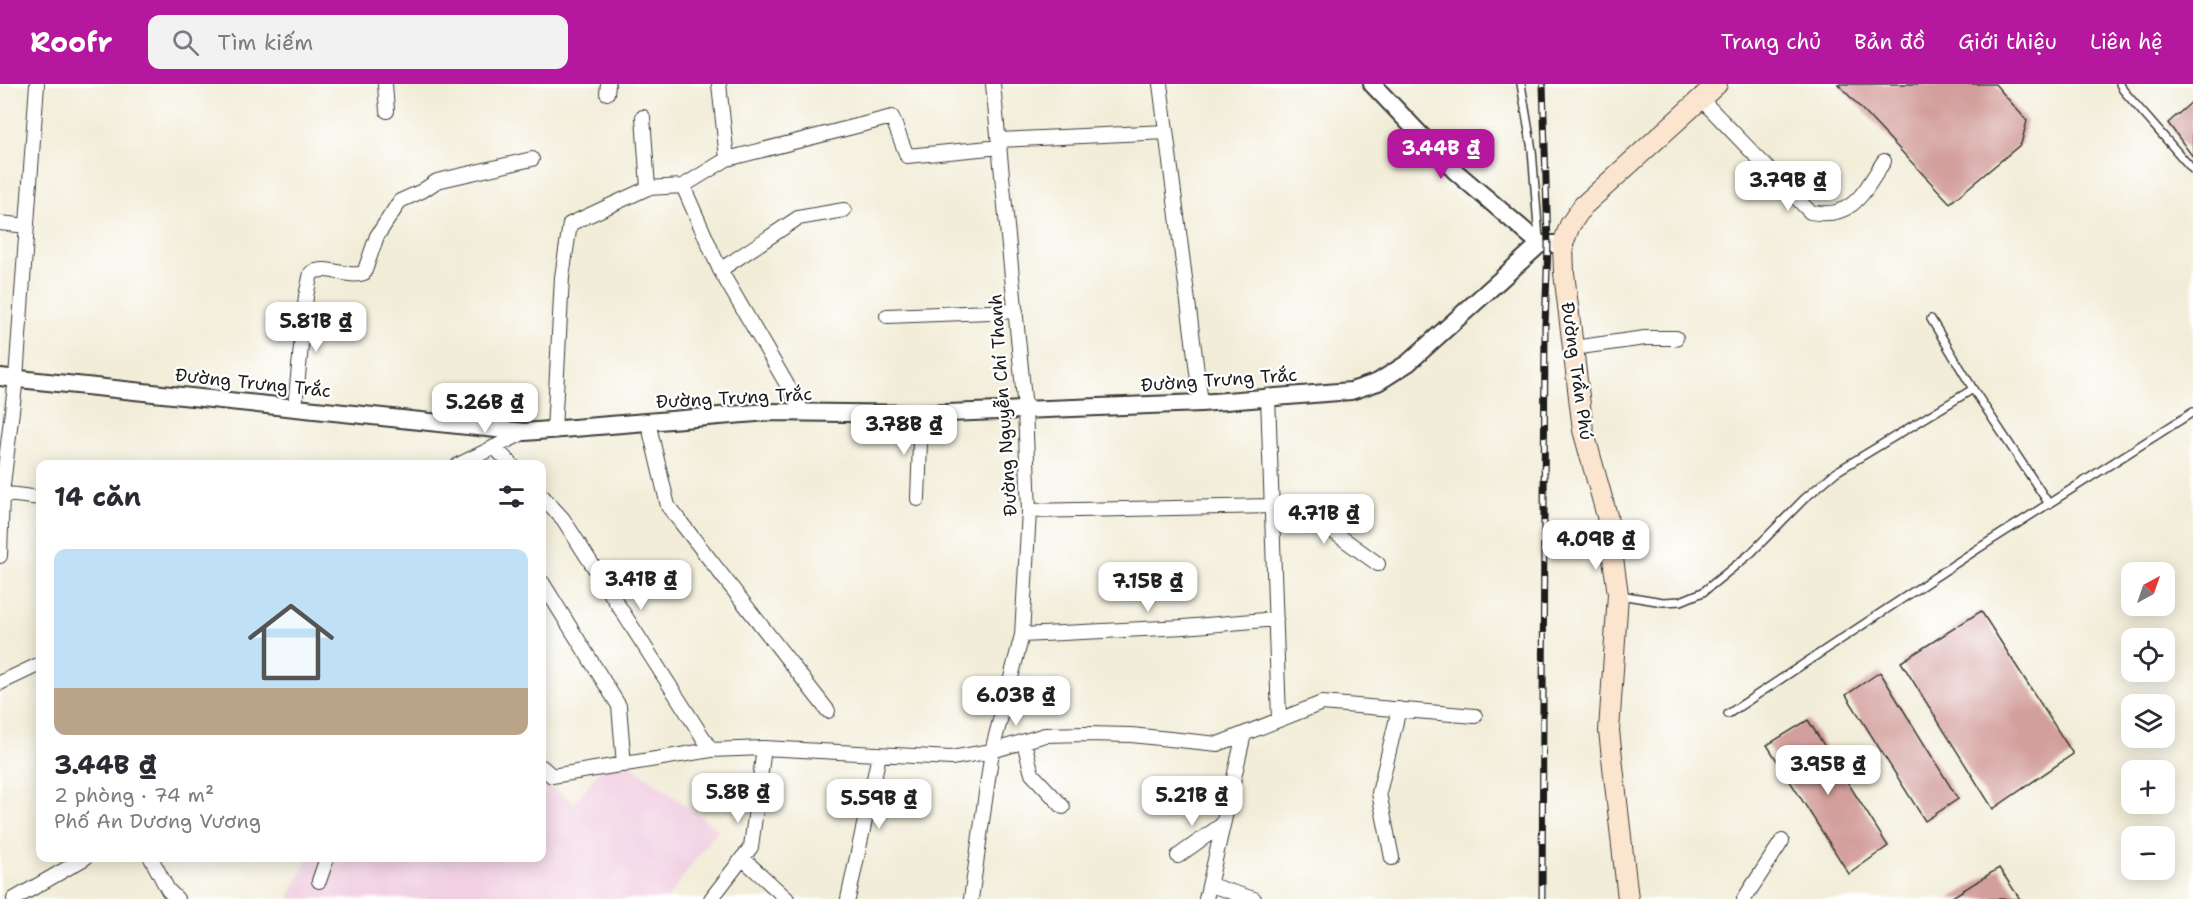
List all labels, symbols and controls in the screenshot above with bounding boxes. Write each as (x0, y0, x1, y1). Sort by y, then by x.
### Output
search box (148, 15, 568, 69)
text: Roofr (30, 23, 112, 61)
icon: search (169, 26, 202, 59)
text: Tìm kiếm (217, 28, 313, 57)
text: Trang chủ (1721, 28, 1821, 56)
text: Bản đồ (1854, 28, 1925, 56)
text: Giới thiệu (1958, 28, 2057, 56)
text: Liên hệ (2090, 28, 2163, 56)
pin: 3.44B ₫ (1386, 129, 1496, 180)
text: 3.44B ₫ (1401, 135, 1481, 161)
pin: 3.79B ₫ (1733, 161, 1843, 212)
text: 3.79B ₫ (1749, 167, 1827, 193)
street label: Đường Nguyễn Chí Thanh (983, 293, 1023, 517)
street label: Đường Trần Phú (1555, 300, 1599, 442)
pin: 5.81B ₫ (261, 302, 371, 353)
text: 5.81B ₫ (279, 308, 353, 334)
street label: Đường Trưng Trắc (174, 363, 332, 403)
street label: Đường Trưng Trắc (1140, 363, 1298, 397)
street label: Đường Trưng Trắc (655, 382, 813, 414)
pin: 5.26B ₫ (430, 383, 540, 434)
text: 5.26B ₫ (446, 389, 524, 415)
pin: 3.78B ₫ (849, 405, 959, 456)
text: 3.78B ₫ (865, 411, 943, 437)
text: 14 căn (54, 479, 141, 514)
icon: filters (495, 480, 528, 513)
pin: 4.71B ₫ (1269, 494, 1379, 545)
text: 4.71B ₫ (1288, 500, 1360, 526)
pin: 4.09B ₫ (1541, 520, 1651, 571)
text: 4.09B ₫ (1556, 526, 1636, 552)
pin: 3.41B ₫ (586, 560, 696, 611)
pin: 7.15B ₫ (1093, 562, 1203, 613)
north arrow (2121, 562, 2175, 616)
map controls (2121, 562, 2175, 880)
text: 3.41B ₫ (604, 566, 678, 592)
text: 7.15B ₫ (1112, 568, 1184, 594)
icon: home (237, 588, 345, 696)
button: locate (2121, 628, 2175, 682)
pin: 6.03B ₫ (961, 676, 1071, 727)
text: 6.03B ₫ (976, 682, 1056, 708)
button: layers (2121, 694, 2175, 748)
pin: 3.95B ₫ (1773, 745, 1883, 796)
text: 3.44B ₫ (54, 747, 157, 782)
text: 3.95B ₫ (1790, 751, 1866, 777)
button: + (2121, 760, 2175, 814)
pin: 5.8B ₫ (689, 773, 787, 824)
pin: 5.21B ₫ (1137, 776, 1247, 827)
text: 5.8B ₫ (706, 779, 770, 805)
pin: 5.59B ₫ (824, 779, 934, 830)
text: 2 phòng · 74 m² (54, 782, 214, 808)
text: 5.21B ₫ (1156, 782, 1228, 808)
text: 5.59B ₫ (841, 785, 917, 811)
text: Phố An Dương Vương (54, 808, 261, 834)
button: − (2121, 826, 2175, 880)

